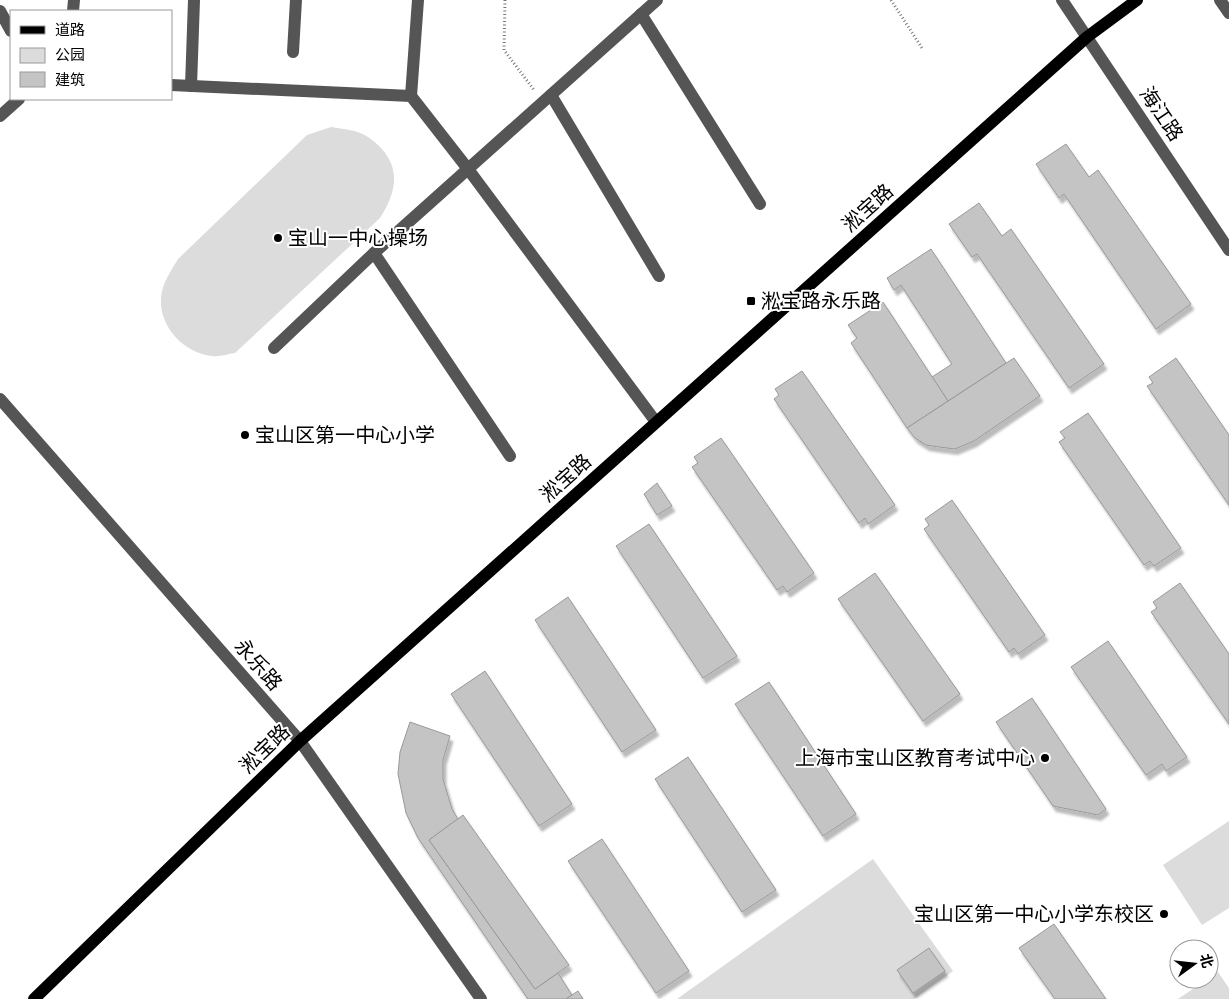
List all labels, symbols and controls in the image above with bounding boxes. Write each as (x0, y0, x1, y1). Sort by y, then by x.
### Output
legend (10, 10, 172, 100)
text: 道路 (55, 19, 85, 41)
text: 公园 (55, 44, 85, 66)
text: 建筑 (55, 69, 85, 91)
street label: 海江路 (1132, 81, 1190, 147)
street label: 淞宝路 (836, 177, 900, 239)
place label: 宝山一中心操场 (288, 224, 428, 253)
marker: 宝山一中心操场 (272, 232, 284, 244)
place label: 淞宝路永乐路 (761, 287, 881, 316)
marker: 淞宝路永乐路 (745, 295, 757, 307)
place label: 宝山区第一中心小学 (255, 421, 435, 450)
marker: 宝山区第一中心小学 (239, 429, 251, 441)
street label: 淞宝路 (534, 447, 598, 509)
street label: 永乐路 (227, 633, 289, 697)
street label: 淞宝路 (233, 718, 297, 780)
place label: 上海市宝山区教育考试中心 (795, 744, 1035, 773)
marker: 上海市宝山区教育考试中心 (1039, 752, 1051, 764)
place label: 宝山区第一中心小学东校区 (914, 900, 1154, 929)
marker: 宝山区第一中心小学东校区 (1158, 908, 1170, 920)
north arrow (1169, 939, 1219, 989)
text: 北 (1195, 951, 1218, 970)

